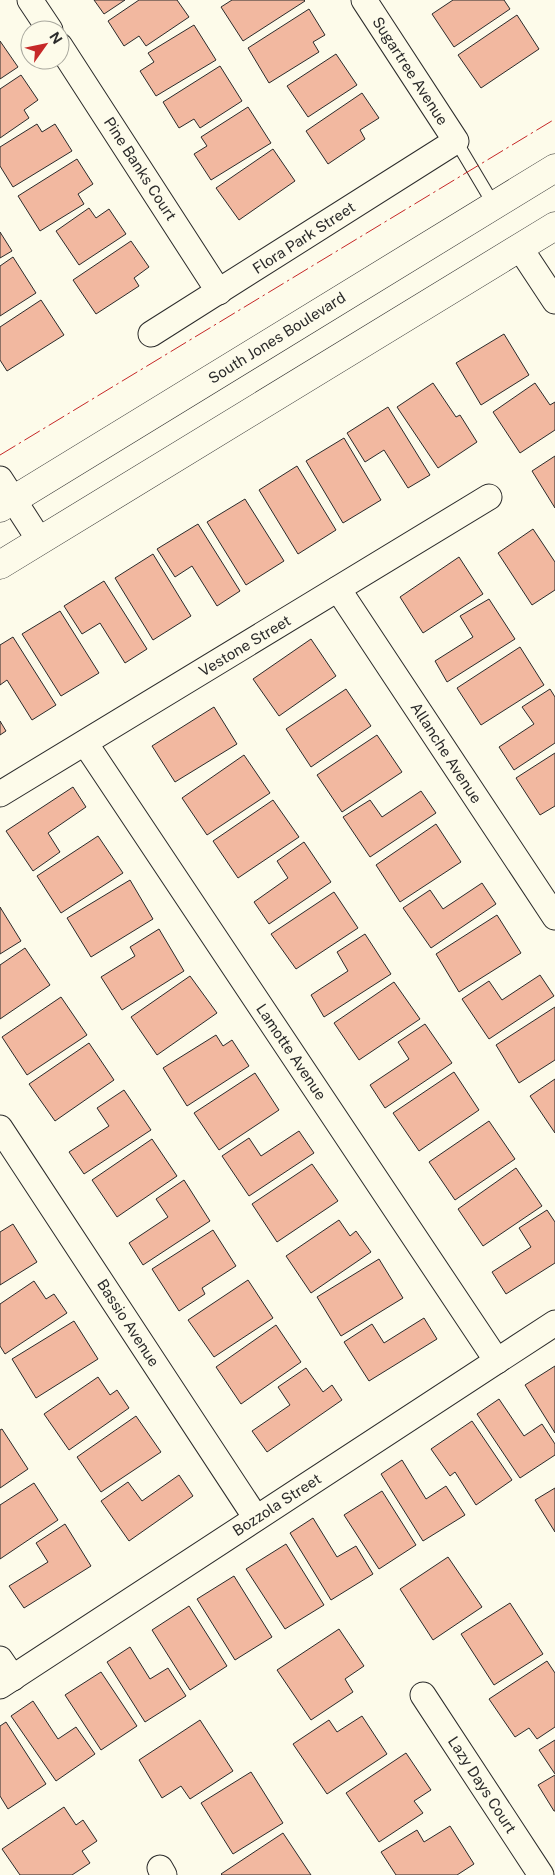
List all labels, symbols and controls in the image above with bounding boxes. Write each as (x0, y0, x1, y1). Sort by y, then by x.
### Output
street label: Sugartree Avenue (369, 14, 452, 128)
north arrow (20, 20, 70, 70)
text: N (46, 29, 66, 47)
street label: Pine Banks Court (101, 114, 180, 224)
street label: Flora Park Street (249, 198, 358, 277)
street label: South Jones Boulevard (205, 288, 348, 387)
street label: Vestone Street (196, 611, 294, 680)
street label: Allanche Avenue (408, 699, 485, 806)
street label: Lamotte Avenue (253, 1000, 330, 1103)
street label: Bassio Avenue (94, 1276, 163, 1370)
street label: Bozzola Street (229, 1470, 324, 1539)
street label: Lazy Days Court (445, 1733, 520, 1836)

